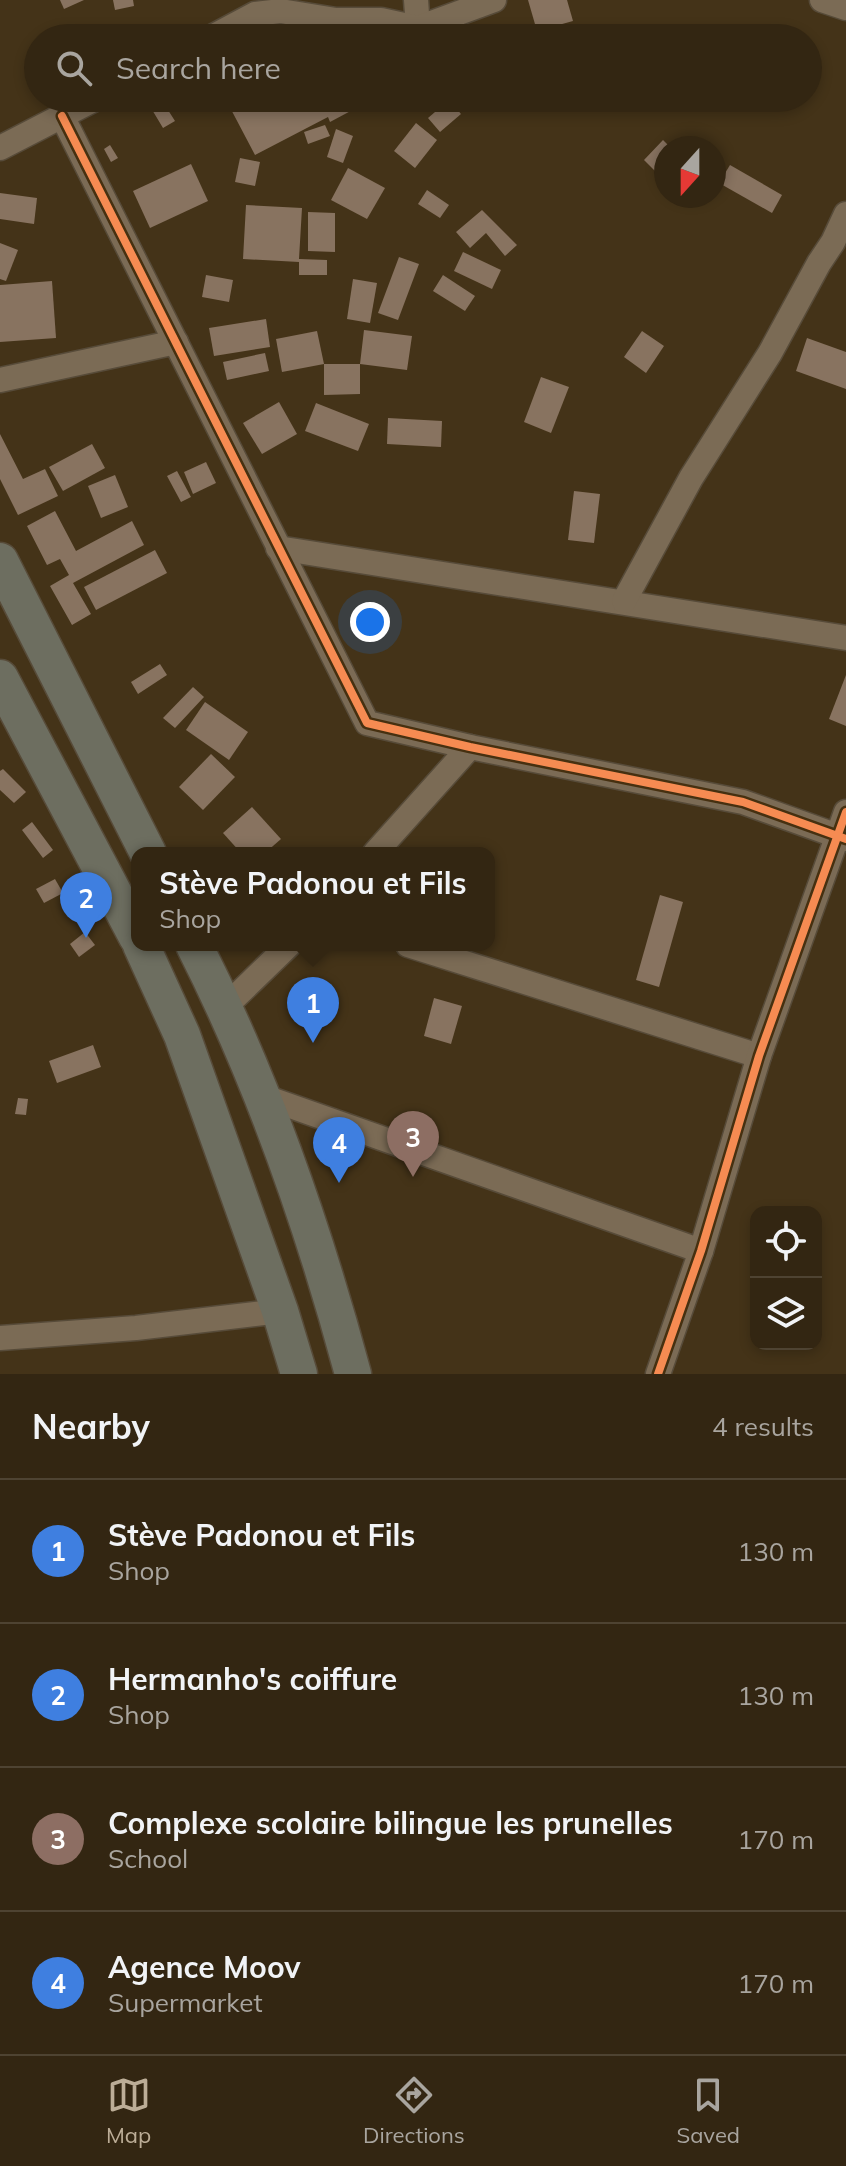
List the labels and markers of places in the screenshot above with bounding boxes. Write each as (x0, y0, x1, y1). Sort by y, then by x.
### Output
pin: 2 (60, 872, 112, 938)
pin: 1 (287, 977, 339, 1043)
pin: 3 (387, 1111, 439, 1177)
pin: 4 (313, 1117, 365, 1183)

